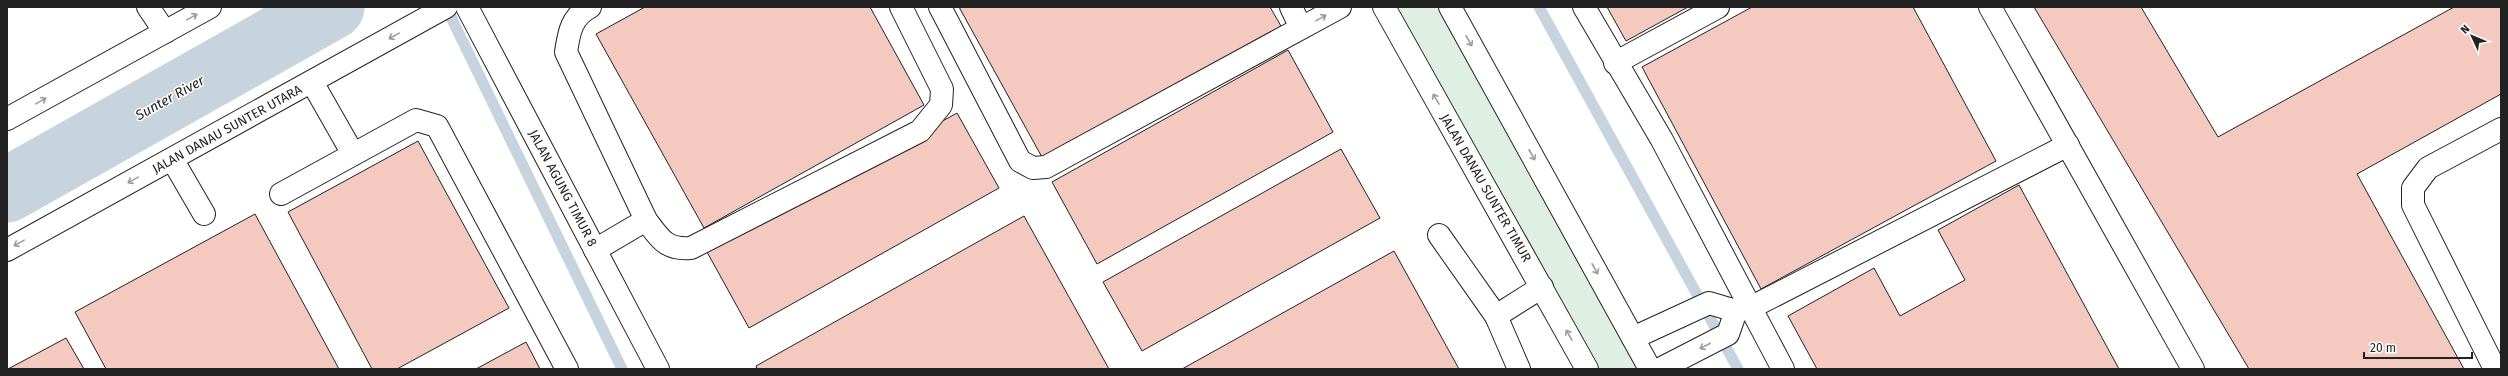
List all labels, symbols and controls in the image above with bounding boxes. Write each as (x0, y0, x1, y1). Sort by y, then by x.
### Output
one-way arrow (186, 13, 198, 21)
one-way arrow (1315, 13, 1327, 21)
north arrow (2452, 16, 2492, 56)
text: N (2458, 22, 2472, 37)
one-way arrow (388, 33, 400, 41)
one-way arrow (1465, 35, 1473, 47)
water label: Sunter River (132, 72, 208, 124)
street label: JALAN DANAU SUNTER UTARA (150, 81, 305, 176)
one-way arrow (1432, 93, 1440, 105)
one-way arrow (35, 96, 47, 104)
street label: JALAN DANAU SUNTER TIMUR (1437, 111, 1535, 265)
street label: JALAN AGUNG TIMUR 8 (526, 127, 600, 249)
one-way arrow (1528, 149, 1536, 161)
one-way arrow (127, 177, 139, 184)
one-way arrow (13, 239, 25, 247)
one-way arrow (1591, 262, 1599, 274)
one-way arrow (1564, 329, 1572, 341)
scale bar (2364, 334, 2472, 360)
text: 20 m (2370, 341, 2396, 355)
one-way arrow (1699, 343, 1711, 350)

